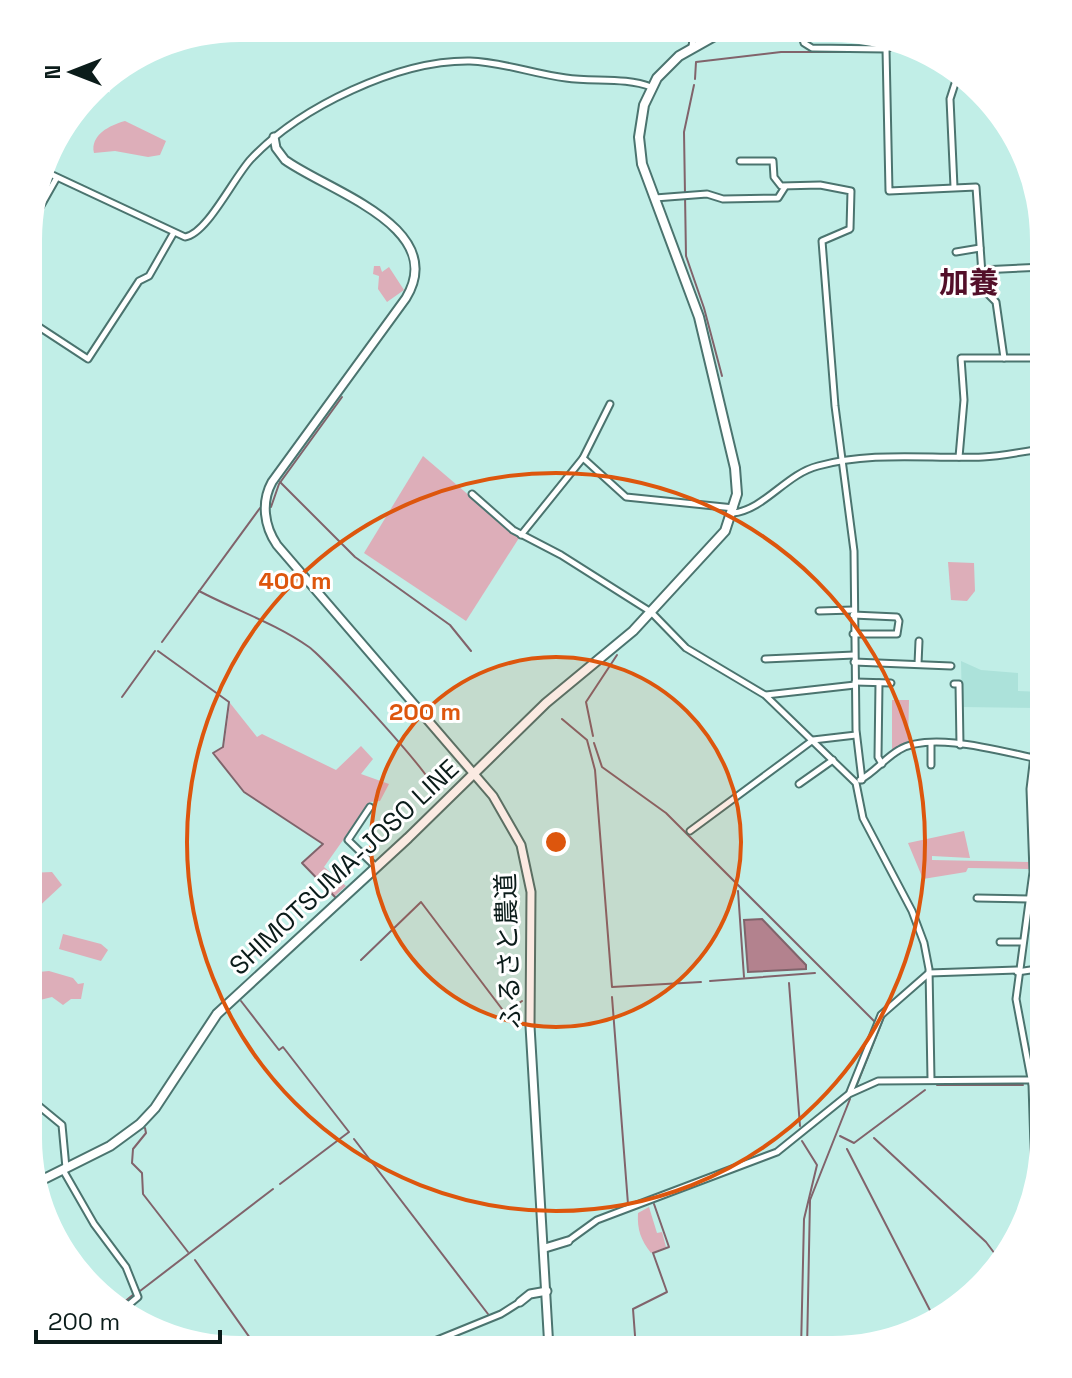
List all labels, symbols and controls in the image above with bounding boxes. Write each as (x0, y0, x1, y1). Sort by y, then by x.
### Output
north arrow (32, 32, 112, 112)
text: N (38, 65, 66, 79)
district label: 加養 (939, 263, 999, 302)
text: 400 m (259, 565, 331, 596)
text: 200 m (389, 696, 461, 727)
street label: SHIMOTSUMA-JOSO LINE (222, 752, 466, 982)
centre of rings (542, 828, 570, 856)
street label: ふるさと農道 (488, 872, 528, 1030)
scale bar (36, 1294, 220, 1344)
text: 200 m (48, 1306, 120, 1337)

